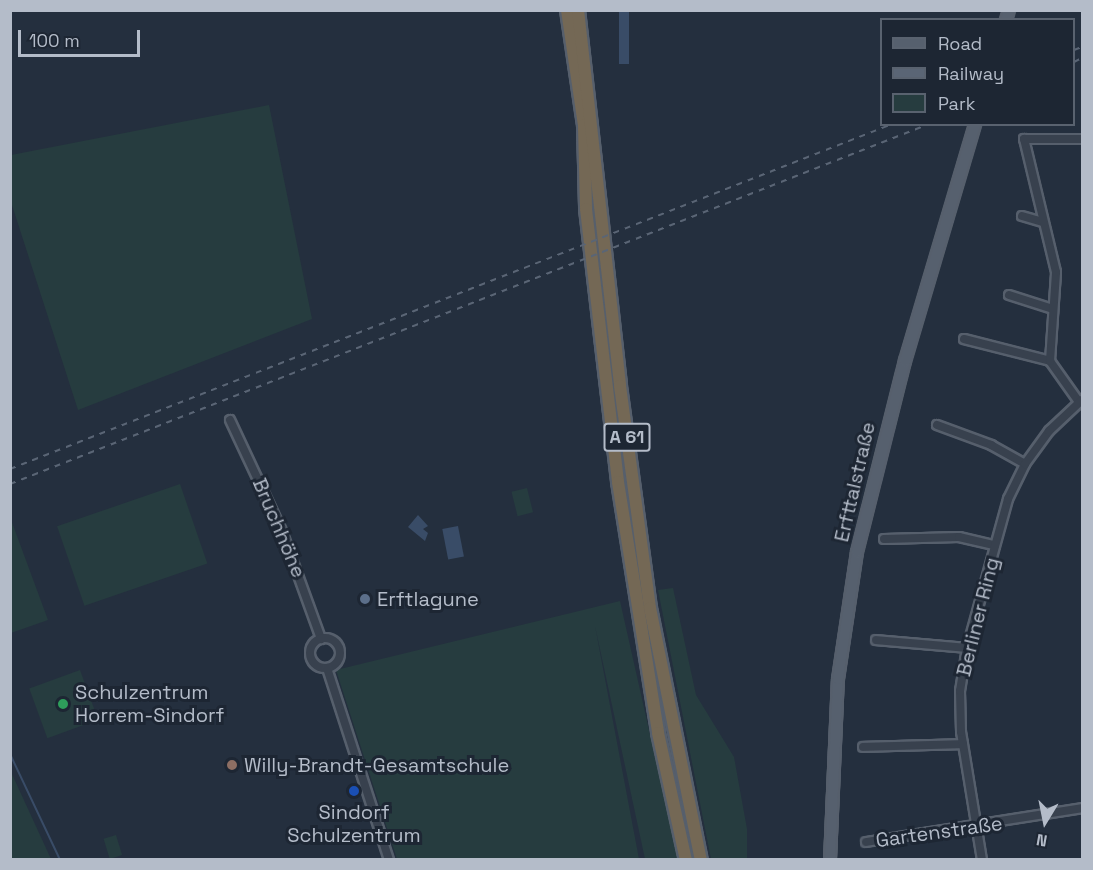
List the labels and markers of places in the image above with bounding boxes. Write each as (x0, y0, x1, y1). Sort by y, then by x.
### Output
place label: Erftlagune (377, 587, 479, 611)
marker: Erftlagune (358, 592, 372, 606)
place label: Schulzentrum Horrem-Sindorf (75, 680, 224, 727)
marker: Schulzentrum Horrem-Sindorf (56, 697, 70, 711)
place label: Willy-Brandt-Gesamtschule (244, 753, 509, 777)
marker: Willy-Brandt-Gesamtschule (225, 758, 239, 772)
marker: Sindorf Schulzentrum (347, 784, 361, 798)
place label: Sindorf Schulzentrum (287, 801, 421, 848)

